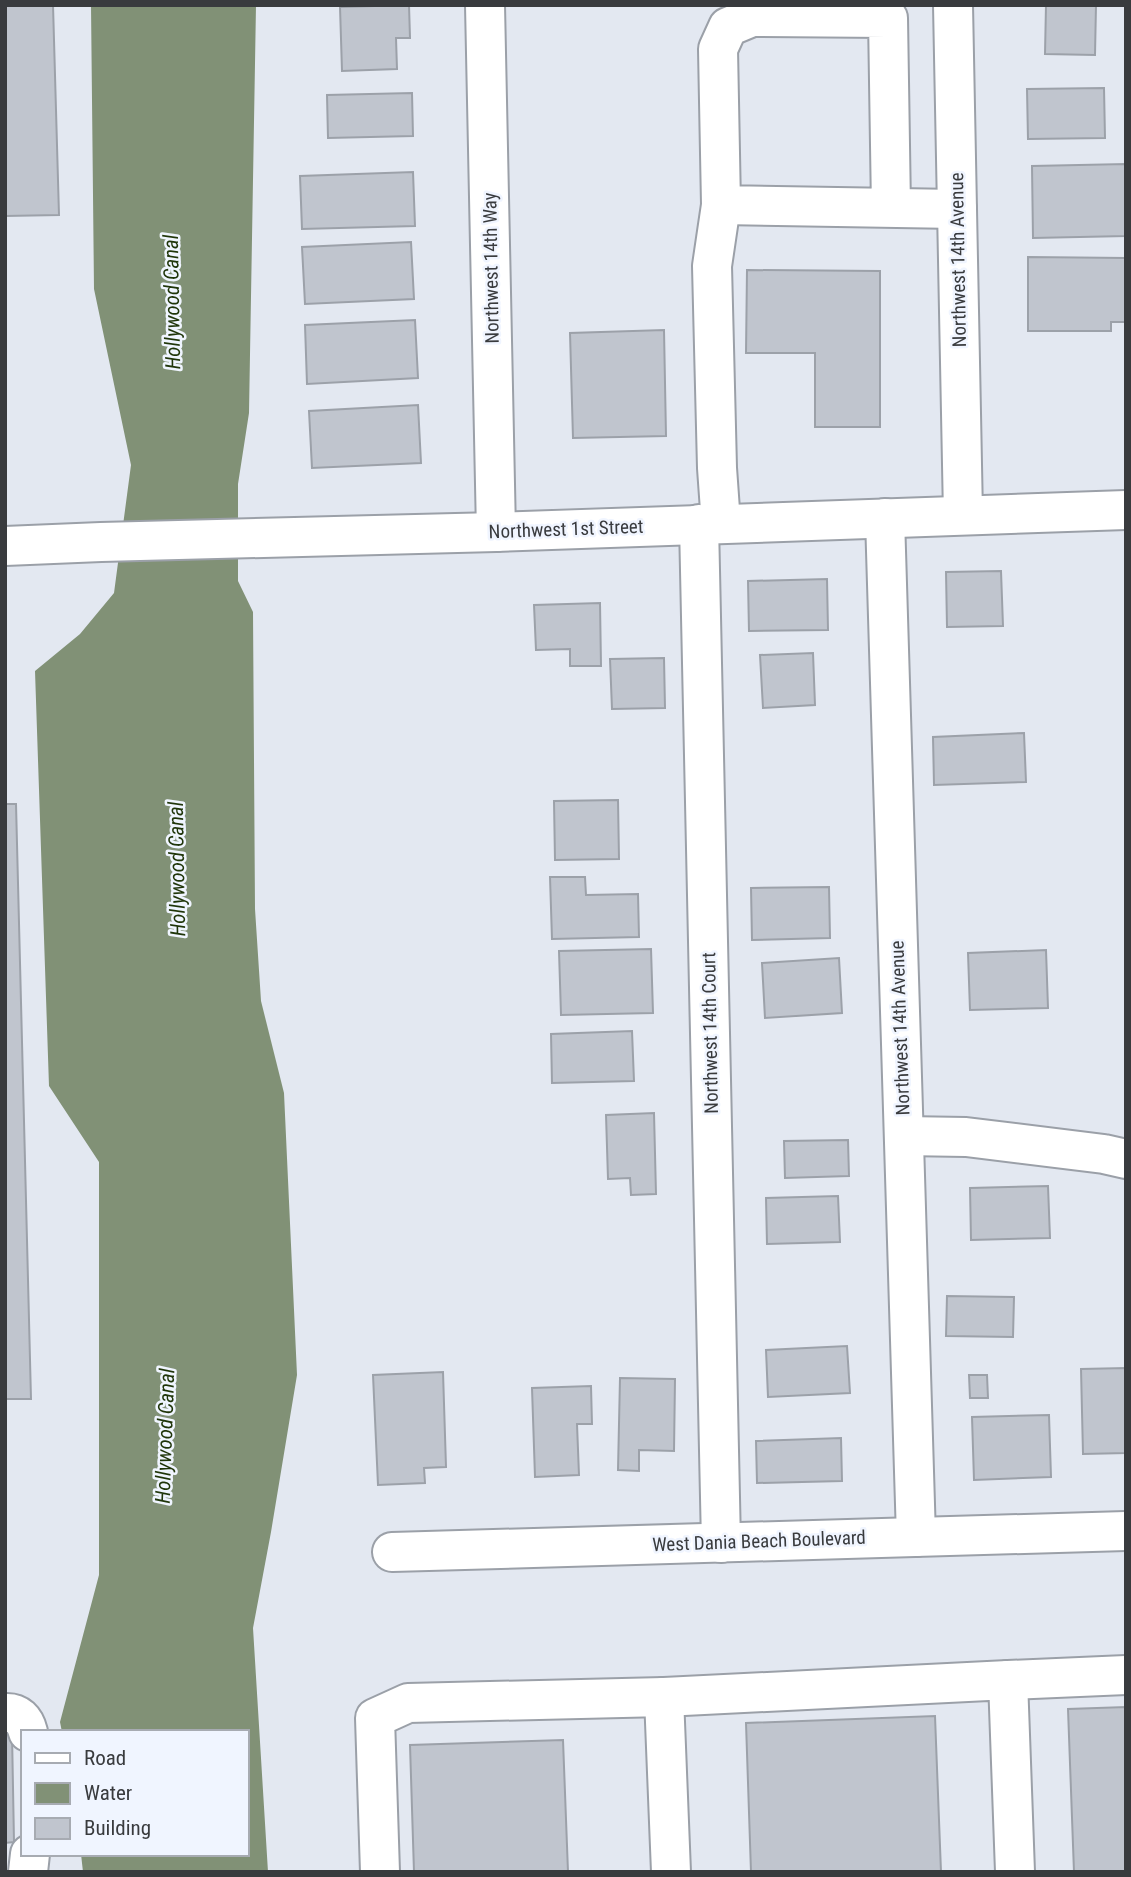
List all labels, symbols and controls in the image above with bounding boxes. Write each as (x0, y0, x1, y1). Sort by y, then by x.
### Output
street label: Northwest 14th Avenue (945, 172, 971, 348)
street label: Northwest 14th Way (478, 192, 504, 344)
water label: Hollywood Canal (159, 234, 185, 370)
street label: Northwest 1st Street (488, 515, 644, 543)
water label: Hollywood Canal (164, 801, 190, 937)
street label: Northwest 14th Avenue (885, 940, 915, 1116)
street label: Northwest 14th Court (697, 952, 723, 1114)
water label: Hollywood Canal (151, 1368, 179, 1504)
street label: West Dania Beach Boulevard (652, 1526, 866, 1556)
legend (21, 1730, 248, 1856)
text: Road (84, 1746, 126, 1770)
text: Water (84, 1781, 132, 1805)
text: Building (84, 1816, 151, 1840)

